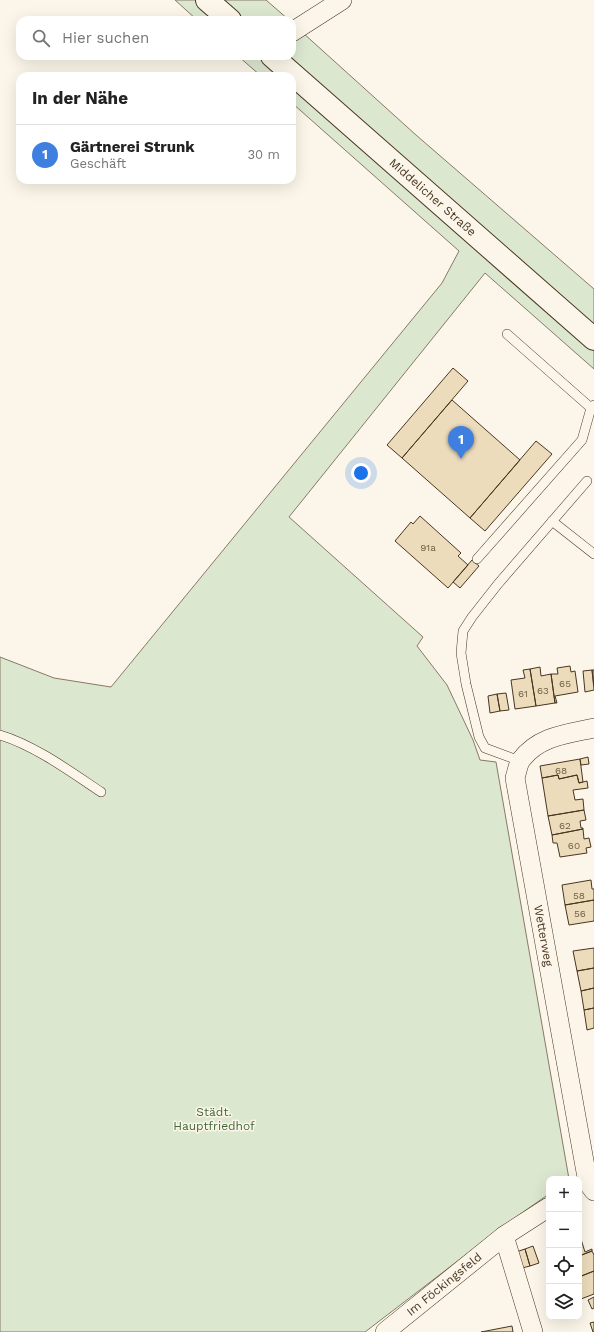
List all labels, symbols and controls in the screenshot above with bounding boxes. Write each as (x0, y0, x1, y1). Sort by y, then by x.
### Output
search box (16, 16, 296, 60)
icon: search (30, 27, 52, 49)
text: Hier suchen (62, 29, 149, 47)
text: In der Nähe (32, 88, 128, 108)
text: Gärtnerei Strunk (70, 138, 195, 156)
text: 1 (42, 147, 48, 162)
text: 30 m (248, 147, 280, 162)
street label: Middelicher Straße (387, 155, 479, 239)
text: Geschäft (70, 156, 126, 171)
pin: 1 (448, 426, 474, 459)
your location (351, 463, 371, 483)
house number: 91a (420, 542, 436, 553)
house number: 65 (559, 678, 571, 689)
house number: 63 (537, 685, 549, 696)
house number: 61 (518, 688, 528, 699)
house number: 68 (555, 765, 567, 776)
house number: 62 (559, 820, 571, 831)
house number: 60 (568, 840, 580, 851)
house number: 58 (573, 890, 585, 901)
street label: Wetterweg (531, 904, 556, 968)
house number: 56 (574, 908, 586, 919)
park label: Städt. Hauptfriedhof (173, 1105, 255, 1133)
map controls (546, 1176, 582, 1320)
button: + (546, 1176, 582, 1212)
button: − (546, 1212, 582, 1248)
button: locate (546, 1248, 582, 1284)
street label: Im Föckingsfeld (404, 1250, 485, 1319)
button: layers (546, 1284, 582, 1320)

